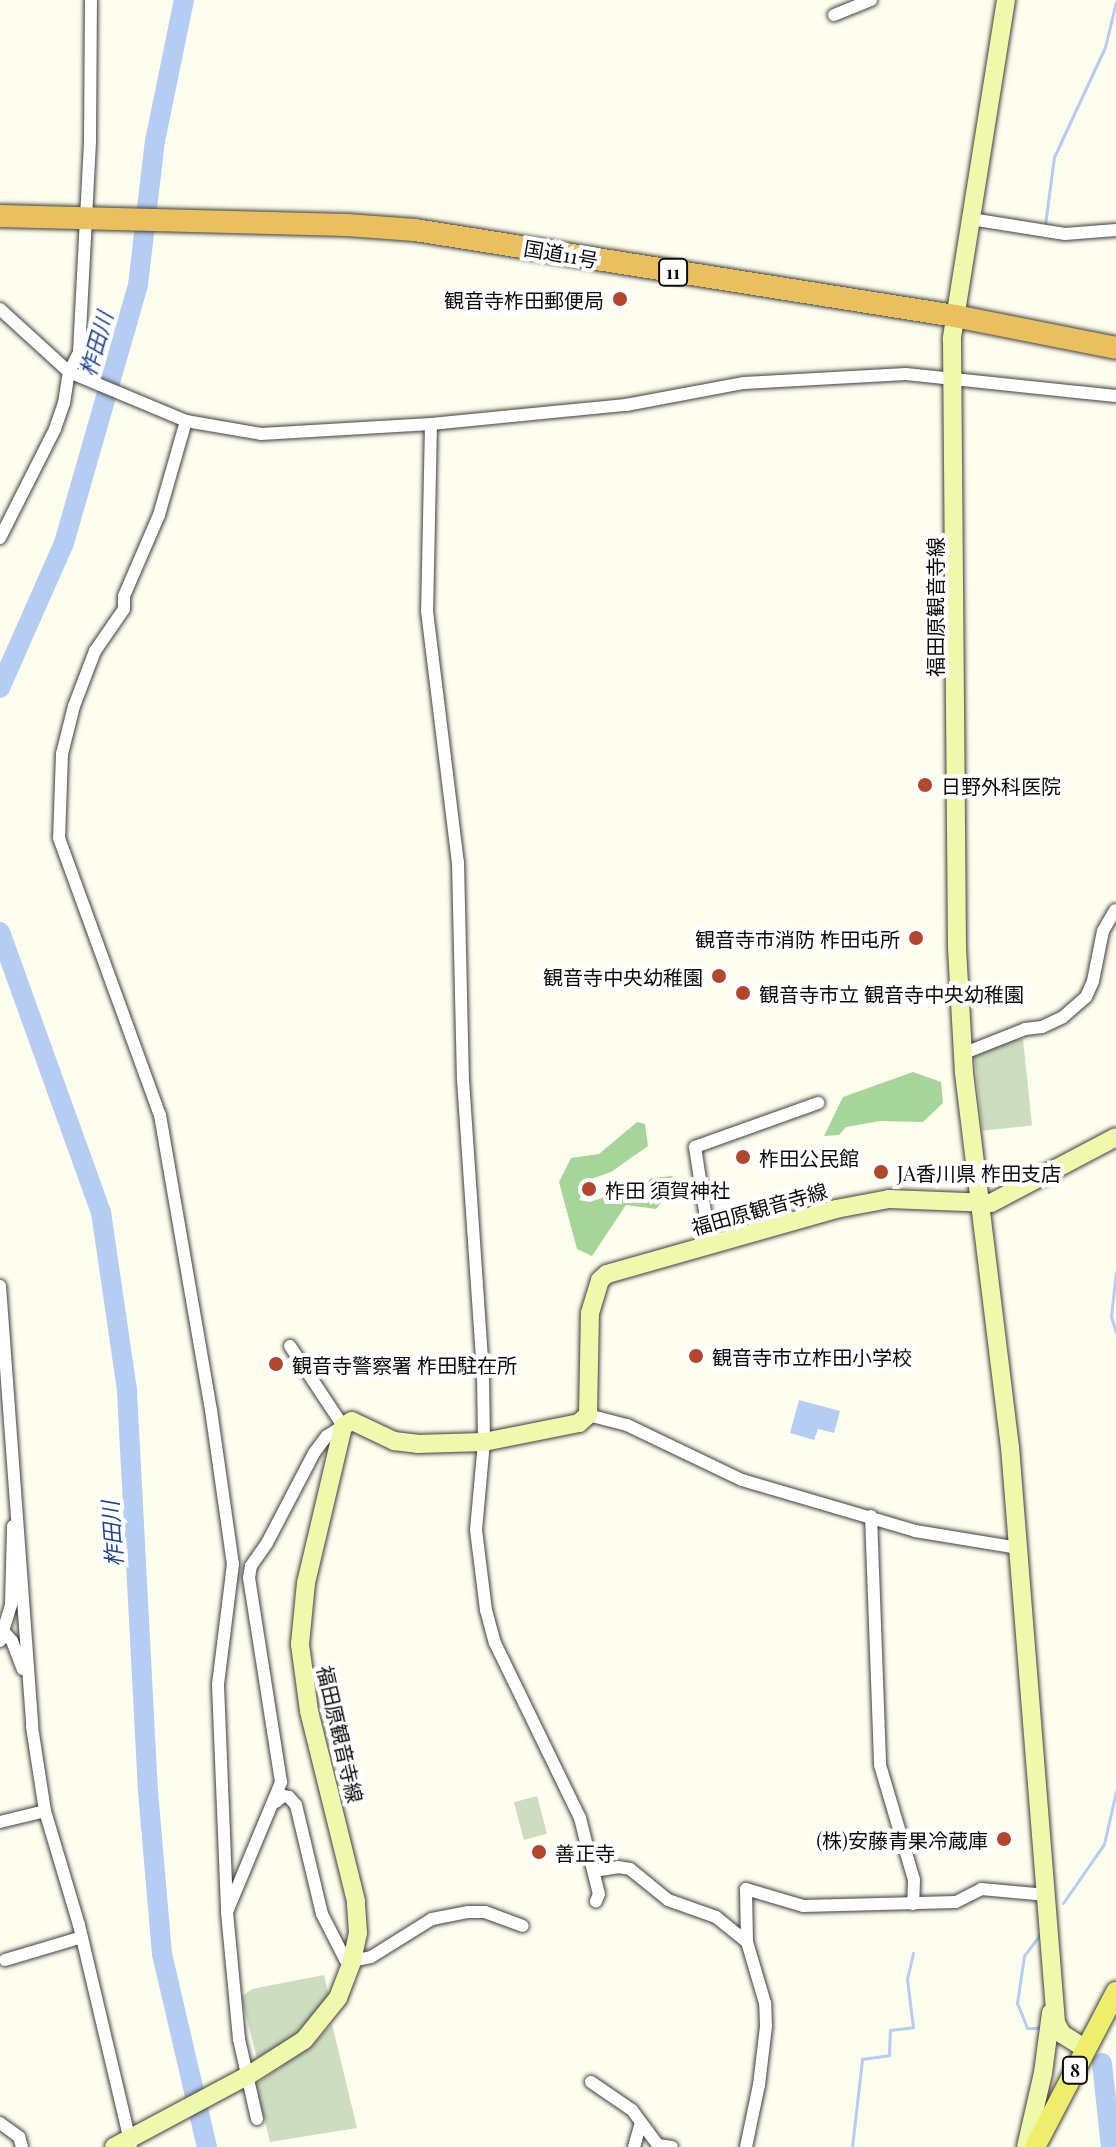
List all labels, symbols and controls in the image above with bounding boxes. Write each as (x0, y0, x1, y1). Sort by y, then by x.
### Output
street label: 国道11号 (522, 235, 600, 271)
road number: 11 (657, 258, 689, 286)
place label: 観音寺柞田郵便局 (444, 287, 604, 311)
marker: 観音寺柞田郵便局 (611, 290, 629, 308)
water label: 柞田川 (74, 309, 118, 379)
street label: 福田原観音寺線 (922, 537, 946, 677)
place label: 日野外科医院 (941, 773, 1061, 797)
marker: 日野外科医院 (916, 776, 934, 794)
place label: 観音寺市消防 柞田屯所 (695, 926, 900, 950)
marker: 観音寺市消防 柞田屯所 (907, 929, 925, 947)
place label: 観音寺中央幼稚園 (543, 964, 703, 988)
marker: 観音寺中央幼稚園 (710, 967, 728, 985)
place label: 観音寺市立 観音寺中央幼稚園 (759, 981, 1024, 1005)
marker: 観音寺市立 観音寺中央幼稚園 (734, 984, 752, 1002)
place label: 柞田公民館 (759, 1145, 859, 1169)
marker: 柞田公民館 (734, 1148, 752, 1166)
place label: JA香川県 柞田支店 (897, 1160, 1061, 1184)
marker: JA香川県 柞田支店 (872, 1163, 890, 1181)
place label: 柞田 須賀神社 (605, 1177, 730, 1201)
street label: 福田原観音寺線 (688, 1177, 830, 1239)
marker: 柞田 須賀神社 (580, 1180, 598, 1198)
place label: 観音寺市立柞田小学校 (712, 1344, 912, 1368)
marker: 観音寺市立柞田小学校 (687, 1347, 705, 1365)
place label: 観音寺警察署 柞田駐在所 (292, 1352, 517, 1376)
marker: 観音寺警察署 柞田駐在所 (267, 1355, 285, 1373)
water label: 柞田川 (97, 1500, 127, 1568)
street label: 福田原観音寺線 (314, 1663, 368, 1805)
place label: (株)安藤青果冷蔵庫 (816, 1827, 988, 1851)
marker: (株)安藤青果冷蔵庫 (995, 1830, 1013, 1848)
place label: 善正寺 (555, 1840, 615, 1864)
marker: 善正寺 (530, 1843, 548, 1861)
road number: 8 (1061, 2056, 1089, 2084)

